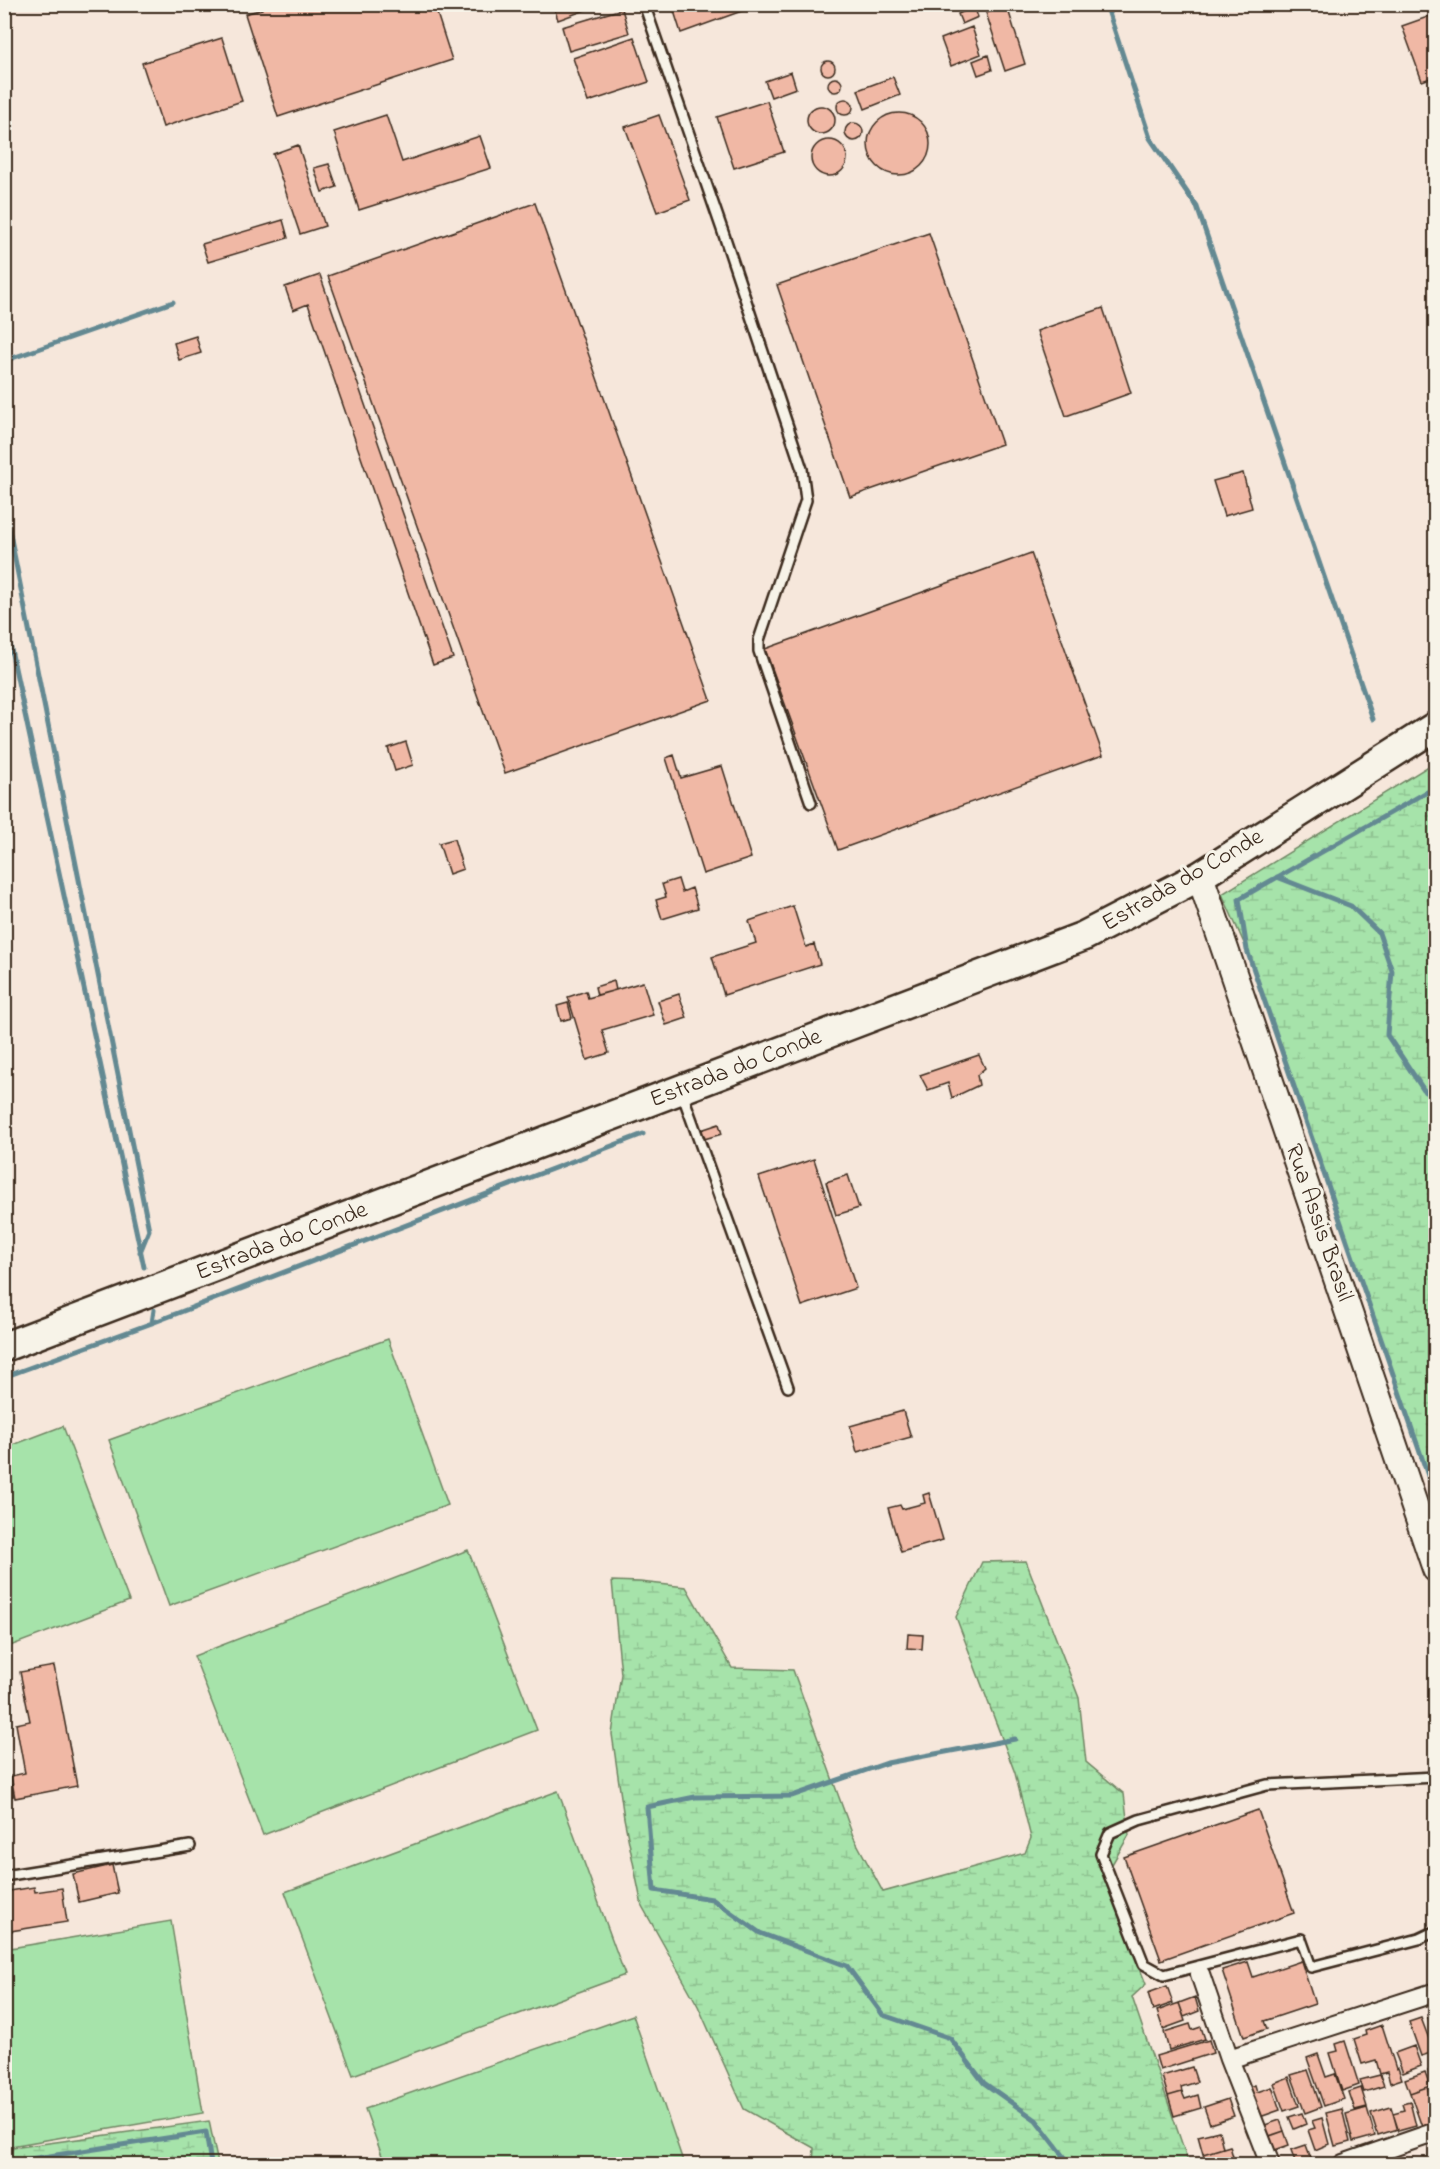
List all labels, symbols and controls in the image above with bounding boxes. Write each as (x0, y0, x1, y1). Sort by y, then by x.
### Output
street label: Estrada do Conde (1096, 820, 1270, 941)
street label: Estrada do Conde (645, 1020, 827, 1118)
street label: Rua Assis Brasil (1275, 1139, 1361, 1307)
street label: Estrada do Conde (191, 1193, 373, 1291)

